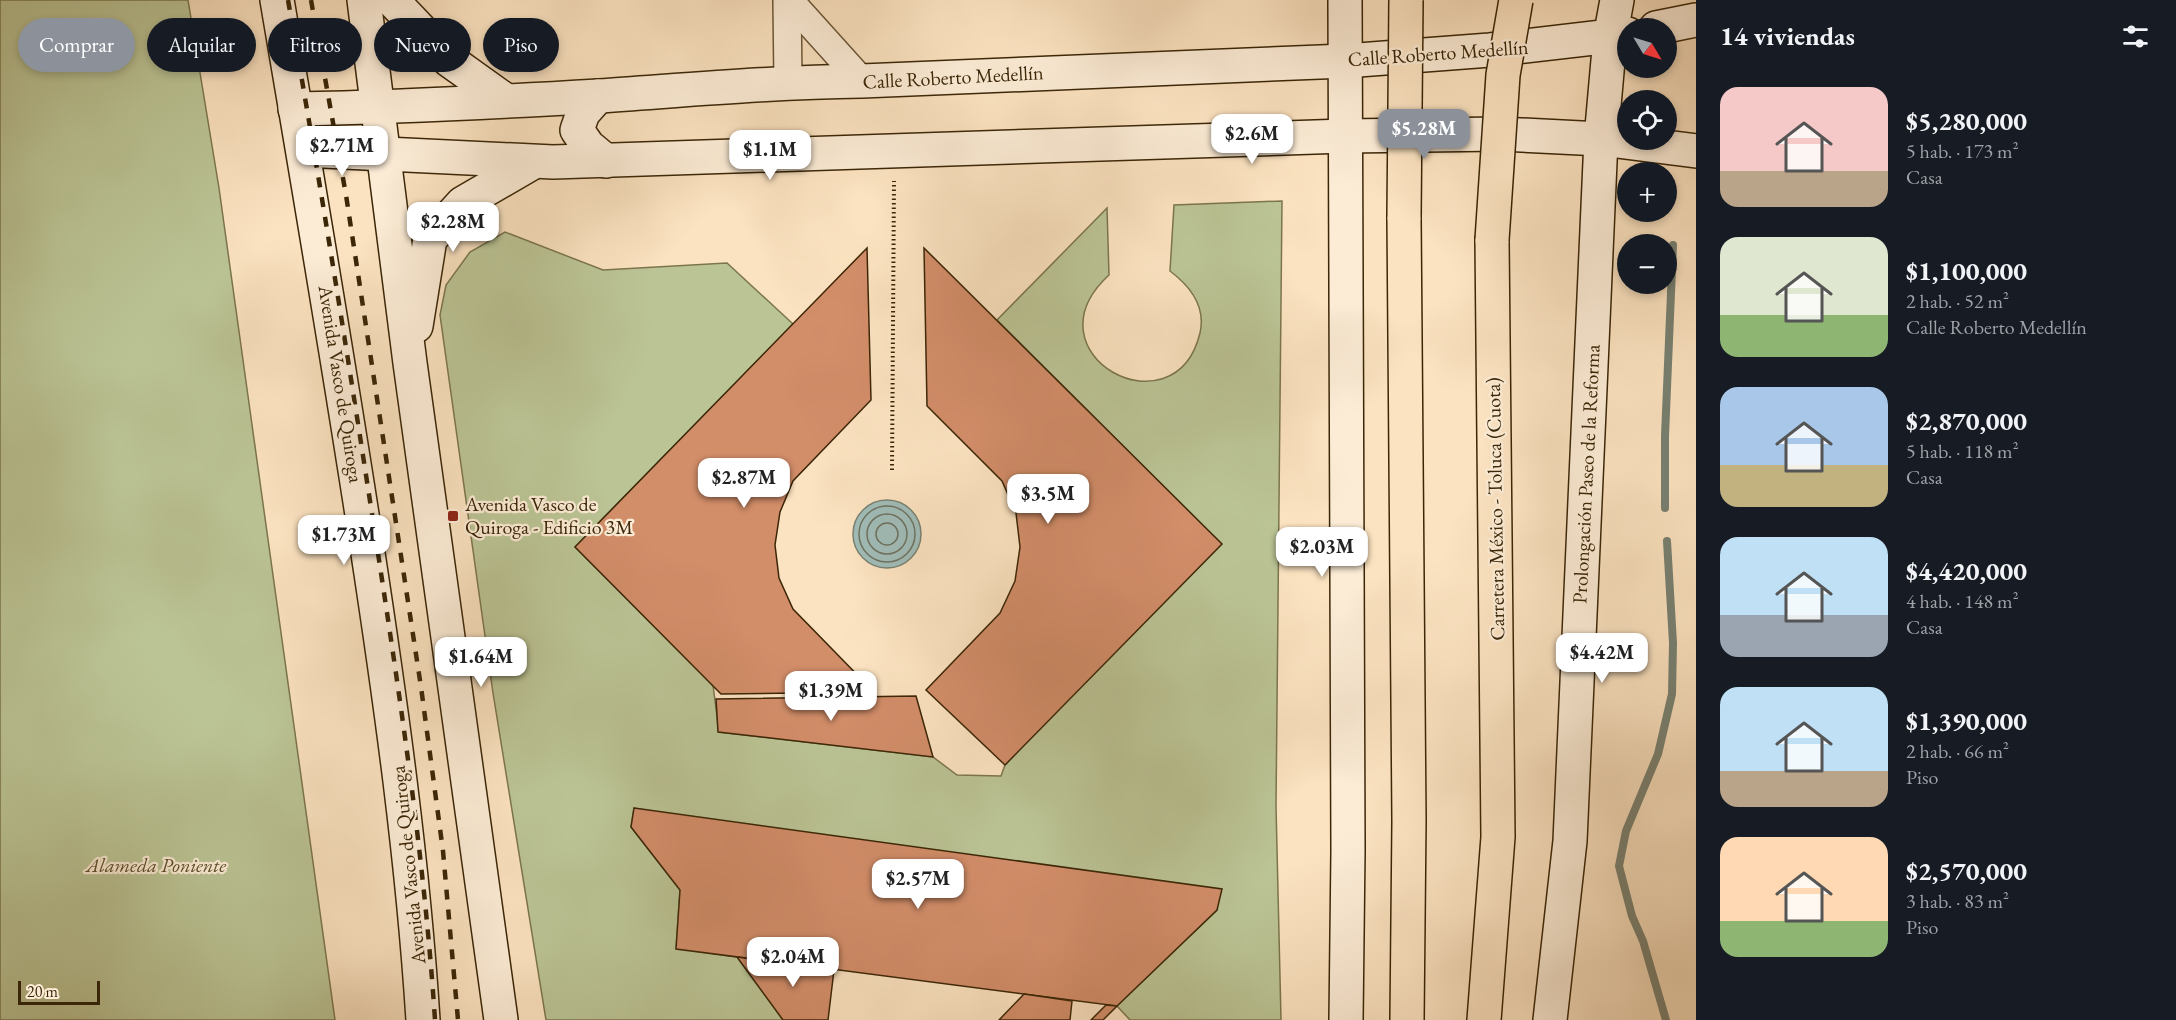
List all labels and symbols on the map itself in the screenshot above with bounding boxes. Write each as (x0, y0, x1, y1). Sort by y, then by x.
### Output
north arrow (1617, 18, 1677, 78)
street label: Calle Roberto Medellín (1347, 34, 1530, 72)
street label: Calle Roberto Medellín (862, 59, 1044, 95)
pin: $5.28M (1375, 109, 1473, 160)
pin: $2.6M (1210, 114, 1294, 165)
pin: $2.71M (293, 126, 391, 177)
pin: $1.1M (728, 130, 812, 181)
pin: $2.28M (404, 202, 502, 253)
street label: Avenida Vasco de Quiroga (312, 282, 369, 485)
street label: Prolongación Paseo de la Reforma (1566, 344, 1606, 604)
street label: Carretera México - Toluca (Cuota) (1480, 377, 1510, 641)
pin: $2.87M (695, 458, 793, 509)
pin: $3.5M (1006, 474, 1090, 525)
place label: Avenida Vasco de Quiroga - Edificio 3M (464, 491, 633, 540)
marker: Avenida Vasco de Quiroga - Edificio 3M (446, 509, 460, 523)
pin: $1.73M (295, 515, 393, 566)
pin: $2.03M (1273, 527, 1371, 578)
pin: $4.42M (1553, 633, 1651, 684)
pin: $1.64M (432, 637, 530, 688)
pin: $1.39M (782, 671, 880, 722)
street label: Avenida Vasco de Quiroga (385, 764, 431, 967)
park label: Alameda Poniente (84, 852, 226, 878)
pin: $2.57M (869, 859, 967, 910)
pin: $2.04M (744, 937, 842, 988)
scale bar (18, 978, 100, 1006)

